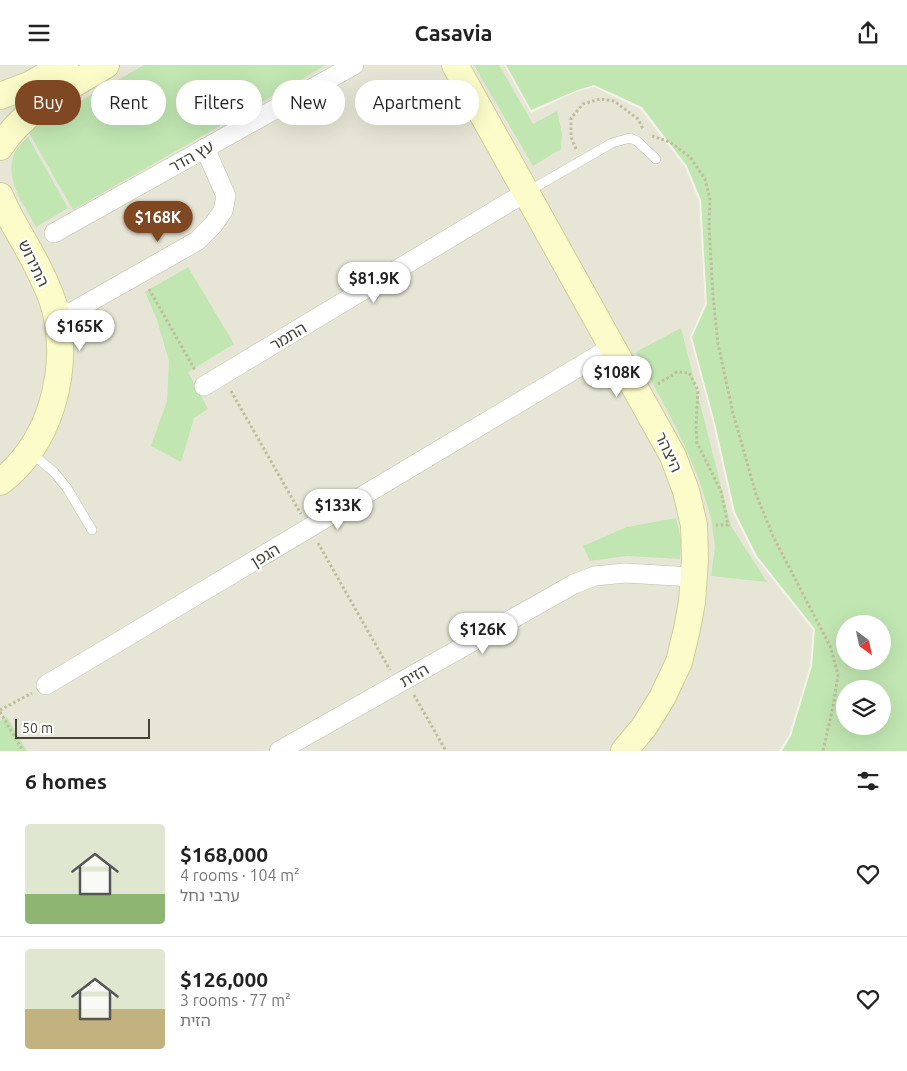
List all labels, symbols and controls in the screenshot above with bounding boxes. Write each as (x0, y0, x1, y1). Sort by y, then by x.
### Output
icon: menu (25, 19, 53, 47)
icon: share (854, 19, 882, 47)
text: Casavia (414, 20, 493, 45)
chip: Buy (15, 80, 81, 125)
chip: Rent (91, 80, 166, 125)
chip: Filters (176, 80, 262, 125)
chip: New (272, 80, 345, 125)
chip: Apartment (355, 80, 479, 125)
street label: עץ הדר (166, 136, 216, 176)
pin: $168K (123, 201, 193, 243)
text: $168K (135, 208, 181, 226)
street label: התירוש (15, 237, 53, 289)
pin: $81.9K (333, 261, 415, 304)
text: $81.9K (349, 269, 399, 287)
pin: $165K (45, 309, 115, 352)
text: $165K (57, 317, 103, 335)
street label: התמר (266, 318, 310, 354)
pin: $108K (582, 355, 652, 398)
text: $108K (594, 363, 640, 381)
street label: היצהר (652, 429, 686, 475)
pin: $133K (303, 489, 373, 531)
text: $133K (315, 496, 361, 514)
street label: הגפן (247, 539, 283, 571)
pin: $126K (448, 613, 518, 655)
north arrow (836, 615, 891, 670)
map controls (836, 615, 891, 735)
text: $126K (460, 620, 506, 638)
street label: הזית (396, 660, 432, 690)
button: layers (836, 680, 891, 735)
scale bar (15, 716, 150, 739)
text: 50 m (22, 720, 53, 736)
icon: filters (854, 767, 882, 795)
text: 6 homes (25, 769, 107, 793)
text: $168,000 (180, 842, 268, 866)
icon: home (65, 844, 125, 904)
icon: heart (854, 860, 882, 888)
text: 4 rooms · 104 m² (180, 866, 300, 884)
text: ערבי נחל (180, 886, 240, 904)
text: $126,000 (180, 967, 268, 991)
icon: home (65, 969, 125, 1029)
icon: heart (854, 985, 882, 1013)
text: 3 rooms · 77 m² (180, 991, 291, 1009)
text: הזית (180, 1011, 211, 1029)

